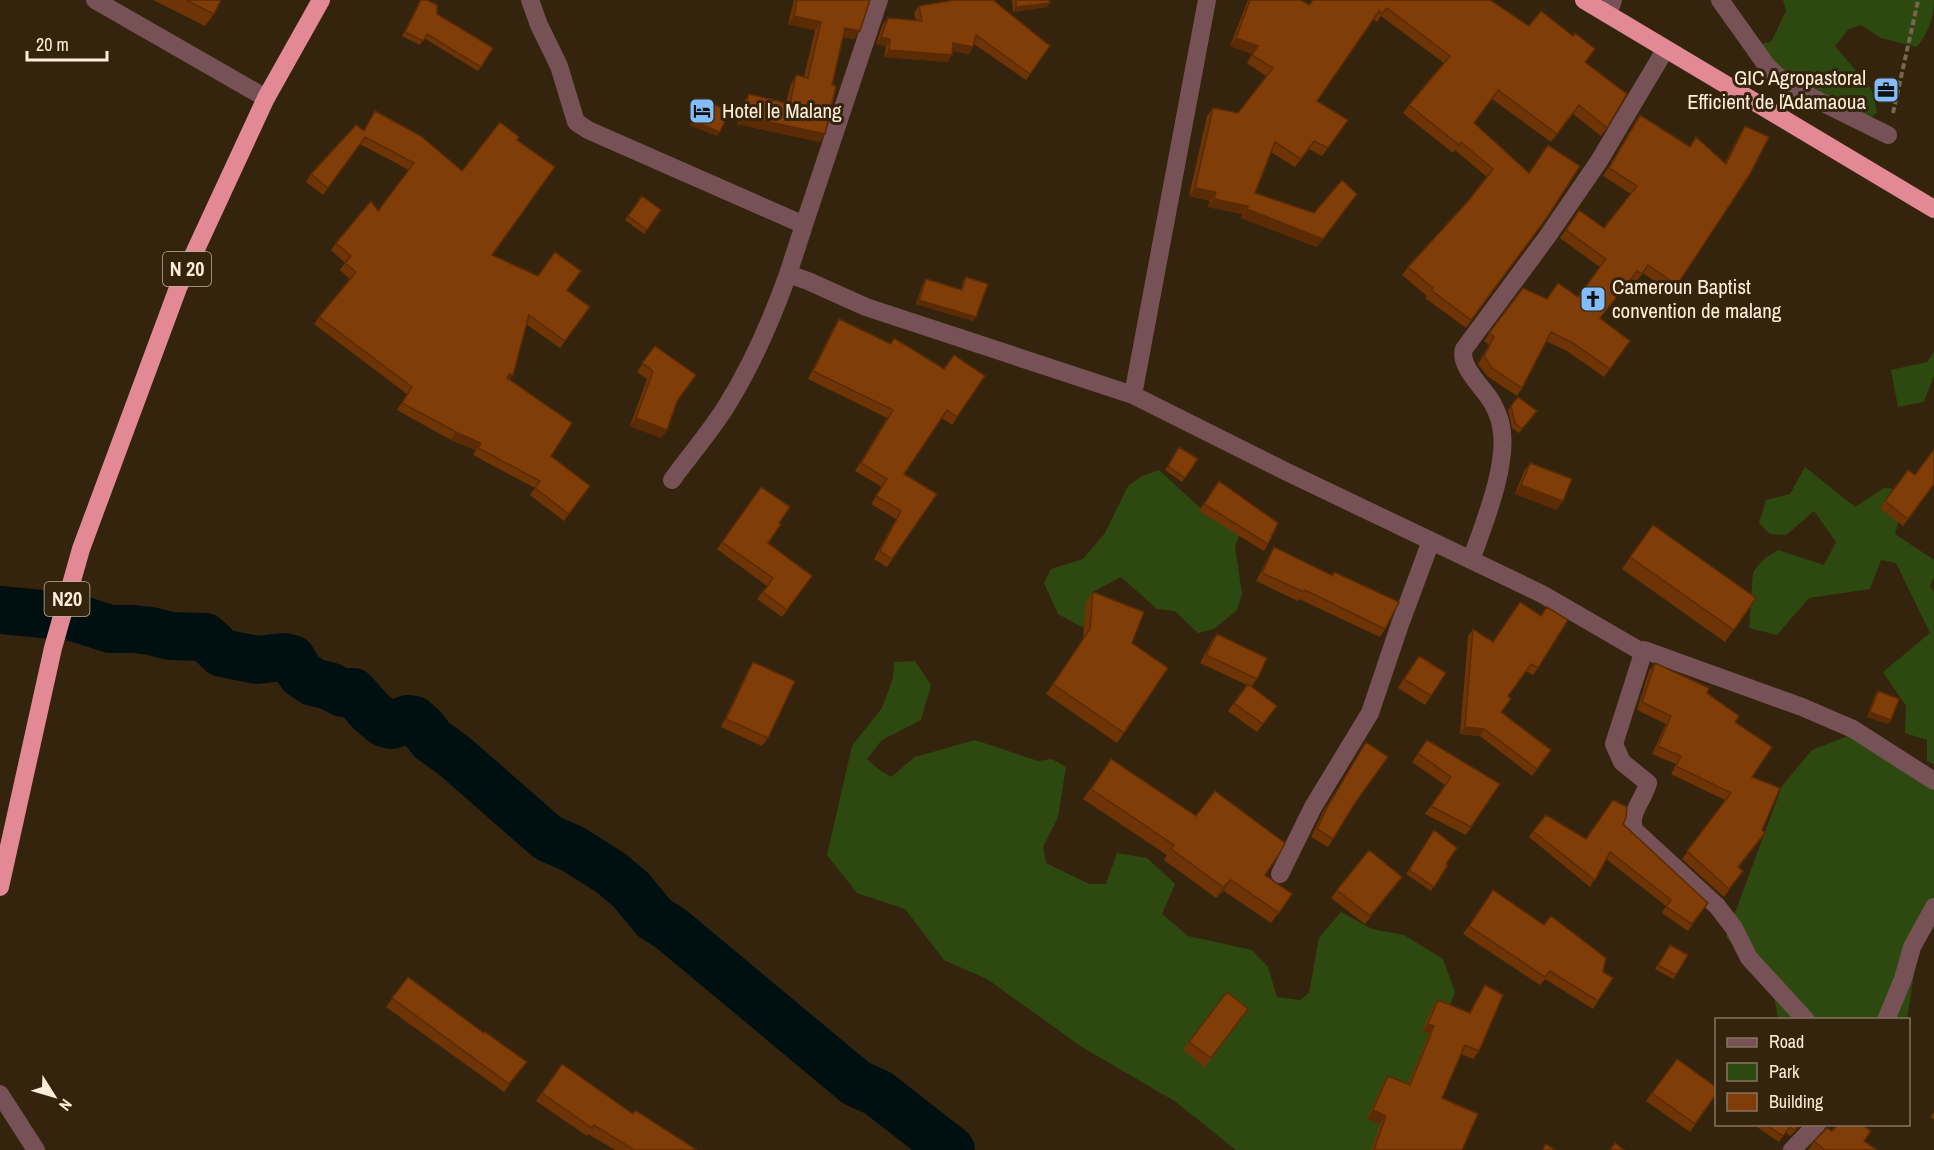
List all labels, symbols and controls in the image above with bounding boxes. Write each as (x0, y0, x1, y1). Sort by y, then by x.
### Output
scale bar (27, 24, 106, 62)
text: 20 m (36, 32, 69, 57)
place label: GIC Agropastoral Efficient de ľAdamaoua (1687, 63, 1866, 116)
office icon: GIC Agropastoral Efficient de ľAdamaoua (1871, 75, 1901, 105)
hotel icon: Hotel le Malang (687, 96, 717, 126)
place label: Hotel le Malang (722, 96, 842, 125)
road number: N 20 (163, 252, 211, 286)
place label: Cameroun Baptist convention de malang (1612, 272, 1782, 325)
church icon: Cameroun Baptist convention de malang (1578, 284, 1608, 314)
road number: N20 (44, 582, 90, 616)
legend (1715, 1018, 1910, 1126)
text: Road (1769, 1029, 1804, 1054)
text: Park (1769, 1059, 1800, 1084)
north arrow (24, 1066, 84, 1126)
text: Building (1769, 1089, 1824, 1114)
text: N (54, 1095, 78, 1115)

